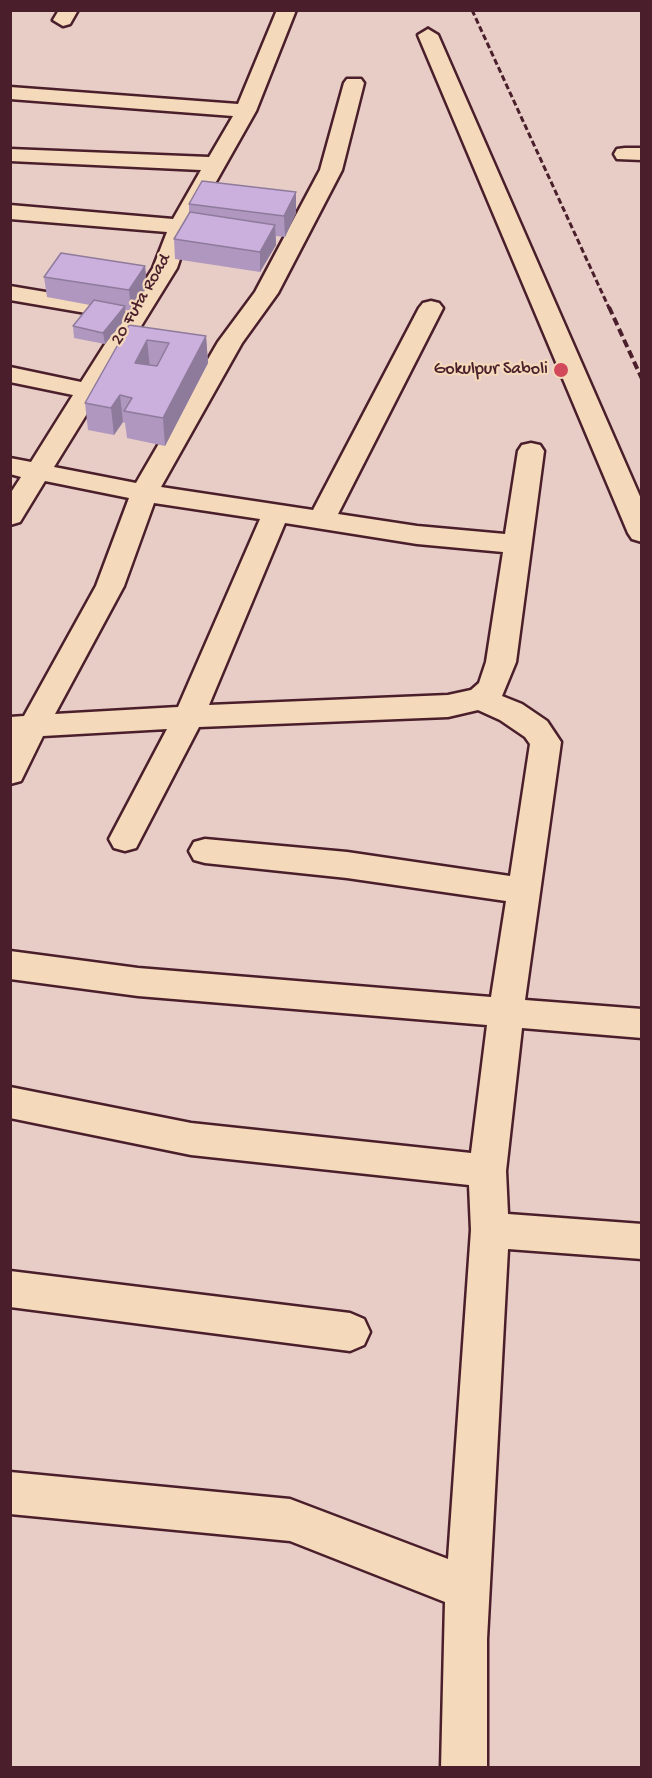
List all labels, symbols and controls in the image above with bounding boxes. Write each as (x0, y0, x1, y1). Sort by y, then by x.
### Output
street label: 20 Futa Road (107, 250, 177, 350)
place label: Gokulpur Saboli (434, 359, 548, 381)
marker: Gokulpur Saboli (552, 361, 570, 379)

